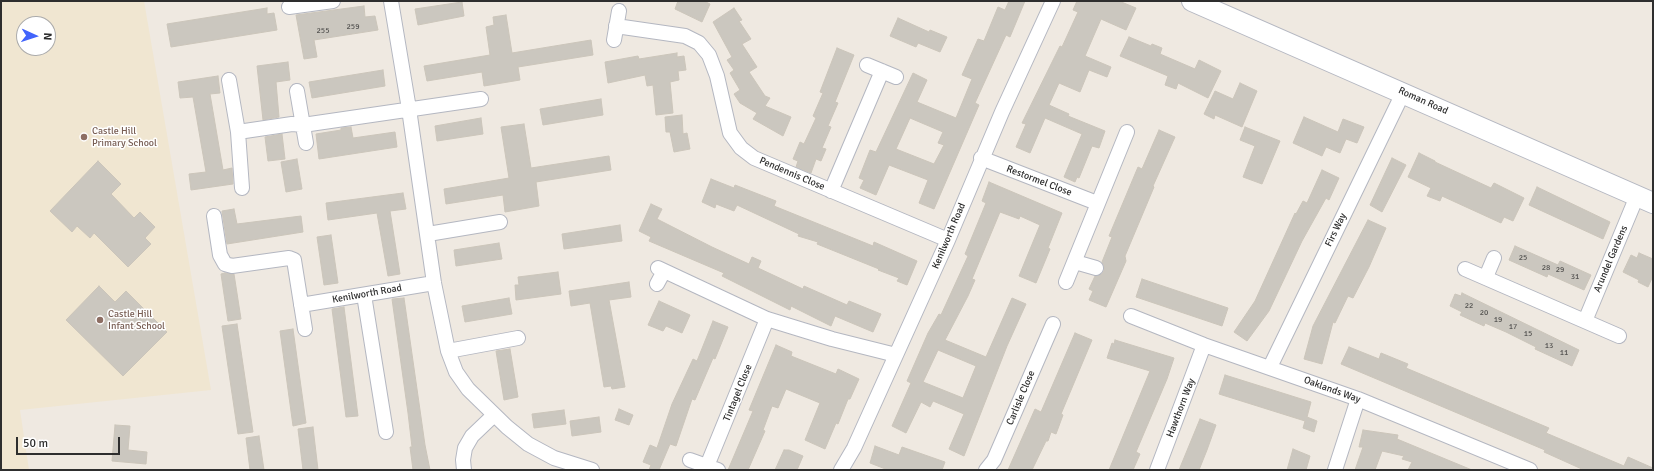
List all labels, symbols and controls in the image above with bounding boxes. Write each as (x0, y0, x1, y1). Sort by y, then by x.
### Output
north arrow (16, 16, 56, 56)
house number: 259 (347, 22, 359, 32)
house number: 255 (317, 26, 329, 36)
text: N (41, 32, 54, 41)
street label: Roman Road (1396, 85, 1450, 117)
place label: Castle Hill Primary School (92, 125, 157, 148)
marker: Castle Hill Primary School (79, 132, 89, 142)
street label: Pendennis Close (758, 155, 826, 193)
street label: Restormel Close (1005, 163, 1073, 199)
street label: Kenilworth Road (930, 201, 968, 271)
street label: Firs Way (1323, 211, 1349, 249)
street label: Arundel Gardens (1592, 224, 1630, 294)
house number: 25 (1519, 253, 1527, 263)
house number: 28 (1542, 263, 1550, 273)
house number: 29 (1556, 265, 1564, 275)
house number: 31 (1571, 272, 1579, 282)
street label: Kenilworth Road (331, 282, 403, 306)
house number: 22 (1465, 301, 1473, 311)
place label: Castle Hill Infant School (108, 308, 165, 332)
house number: 20 (1480, 308, 1488, 318)
marker: Castle Hill Infant School (95, 315, 105, 325)
house number: 19 (1494, 315, 1502, 325)
house number: 17 (1509, 322, 1517, 332)
house number: 15 (1524, 329, 1532, 339)
house number: 13 (1545, 341, 1553, 351)
house number: 11 (1560, 348, 1568, 358)
street label: Tintagel Close (721, 363, 755, 423)
street label: Carlisle Close (1004, 369, 1038, 427)
street label: Oaklands Way (1302, 374, 1362, 406)
street label: Hawthorn Way (1164, 377, 1198, 439)
scale bar (18, 429, 122, 455)
text: 50 m (23, 436, 48, 451)

